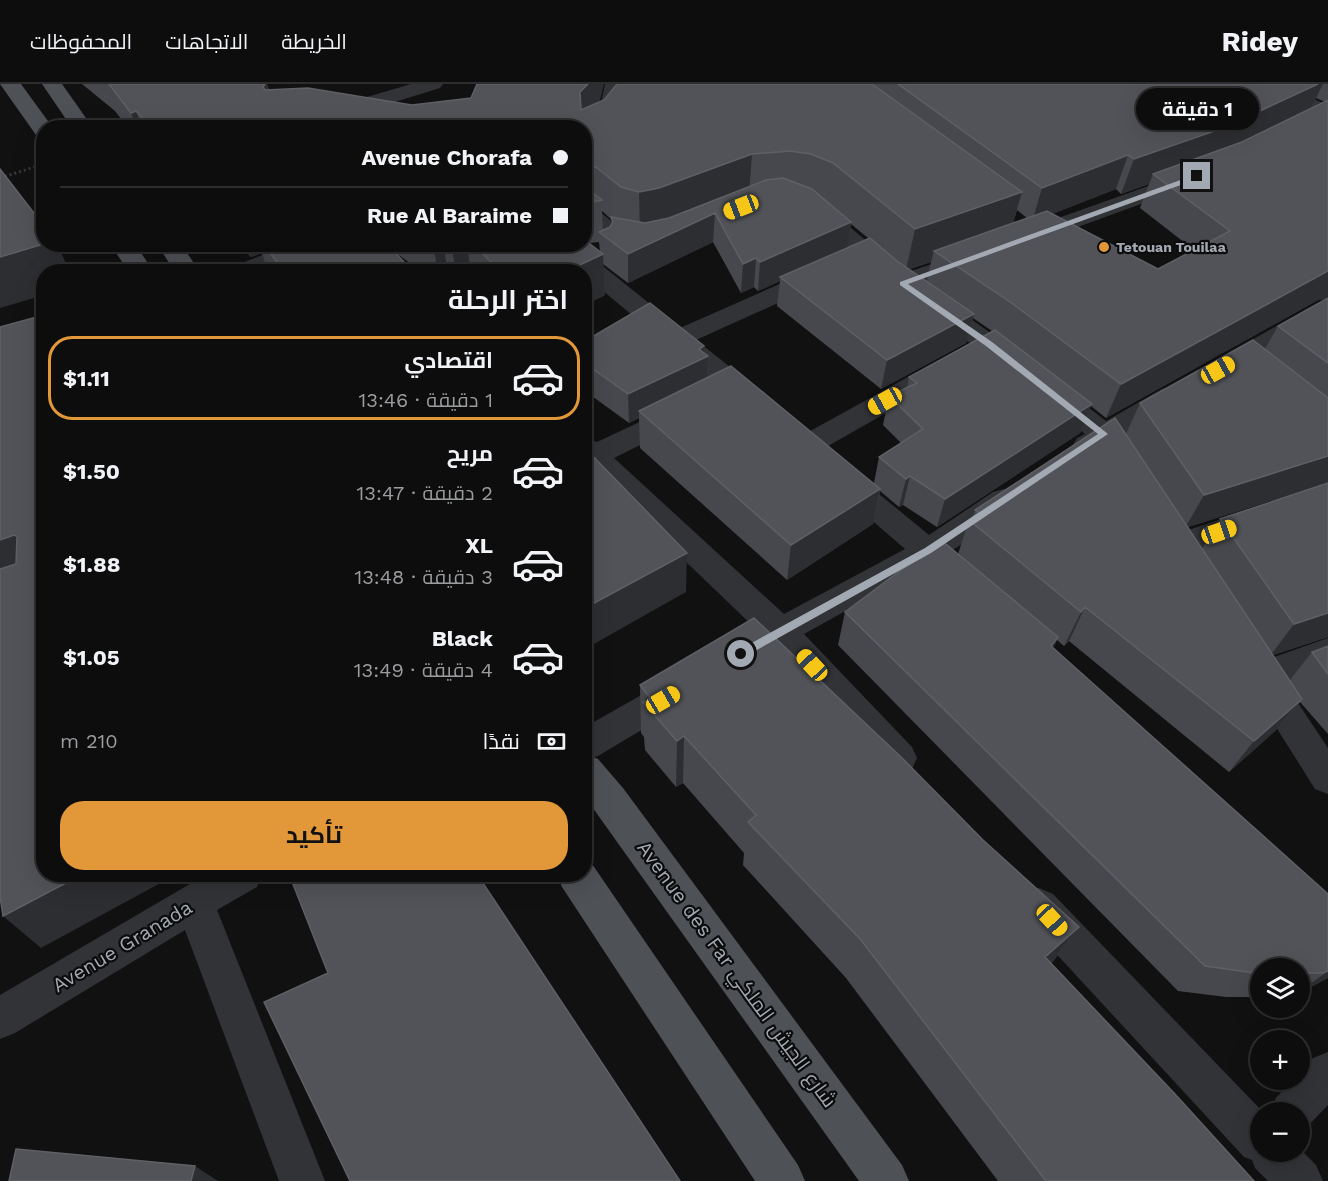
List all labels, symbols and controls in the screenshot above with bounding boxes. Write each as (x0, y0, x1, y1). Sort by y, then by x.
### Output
text: Ridey (1222, 25, 1298, 58)
text: المحفوظات (30, 29, 132, 54)
text: الاتجاهات (165, 29, 248, 54)
text: الخريطة (281, 29, 347, 54)
callout: 1 دقيقة (1136, 89, 1258, 131)
text: 1 دقيقة (1162, 97, 1233, 121)
text: Avenue Chorafa (362, 145, 532, 170)
route end (1183, 162, 1210, 189)
car (721, 192, 761, 222)
text: Rue Al Baraime (367, 203, 532, 228)
place label: Tetouan Touilaa (1116, 239, 1227, 255)
marker: Tetouan Touilaa (1097, 240, 1111, 254)
text: اختر الرحلة (448, 284, 568, 316)
text: اقتصادي (404, 348, 493, 373)
icon: car (511, 351, 565, 405)
car (1198, 353, 1238, 387)
text: $1.11 (63, 366, 110, 391)
car (865, 384, 905, 418)
text: 1 دقيقة · 13:46 (358, 388, 493, 412)
text: مريح (447, 441, 493, 466)
icon: car (511, 444, 565, 498)
text: $1.50 (63, 459, 120, 484)
text: 2 دقيقة · 13:47 (357, 481, 493, 505)
car (1199, 518, 1239, 546)
text: XL (465, 533, 493, 558)
icon: car (511, 537, 565, 591)
text: $1.88 (63, 552, 121, 577)
text: 3 دقيقة · 13:48 (354, 565, 493, 589)
text: Black (432, 626, 493, 651)
icon: car (511, 630, 565, 684)
route start (727, 640, 754, 667)
text: $1.05 (63, 645, 120, 670)
car (793, 646, 831, 684)
text: 4 دقيقة · 13:49 (354, 658, 493, 682)
car (643, 683, 683, 717)
icon: cash (535, 725, 568, 758)
text: 210 m (60, 729, 118, 753)
text: نقدًا (482, 729, 520, 754)
button: تأكيد (60, 801, 568, 870)
street label: Avenue des Far شارع الجيش الملكي (629, 836, 842, 1114)
street label: Avenue Granada (48, 895, 196, 997)
car (1033, 901, 1071, 939)
map controls (1250, 958, 1310, 1162)
button: layers (1250, 958, 1310, 1018)
button: + (1250, 1030, 1310, 1090)
button: − (1250, 1102, 1310, 1162)

